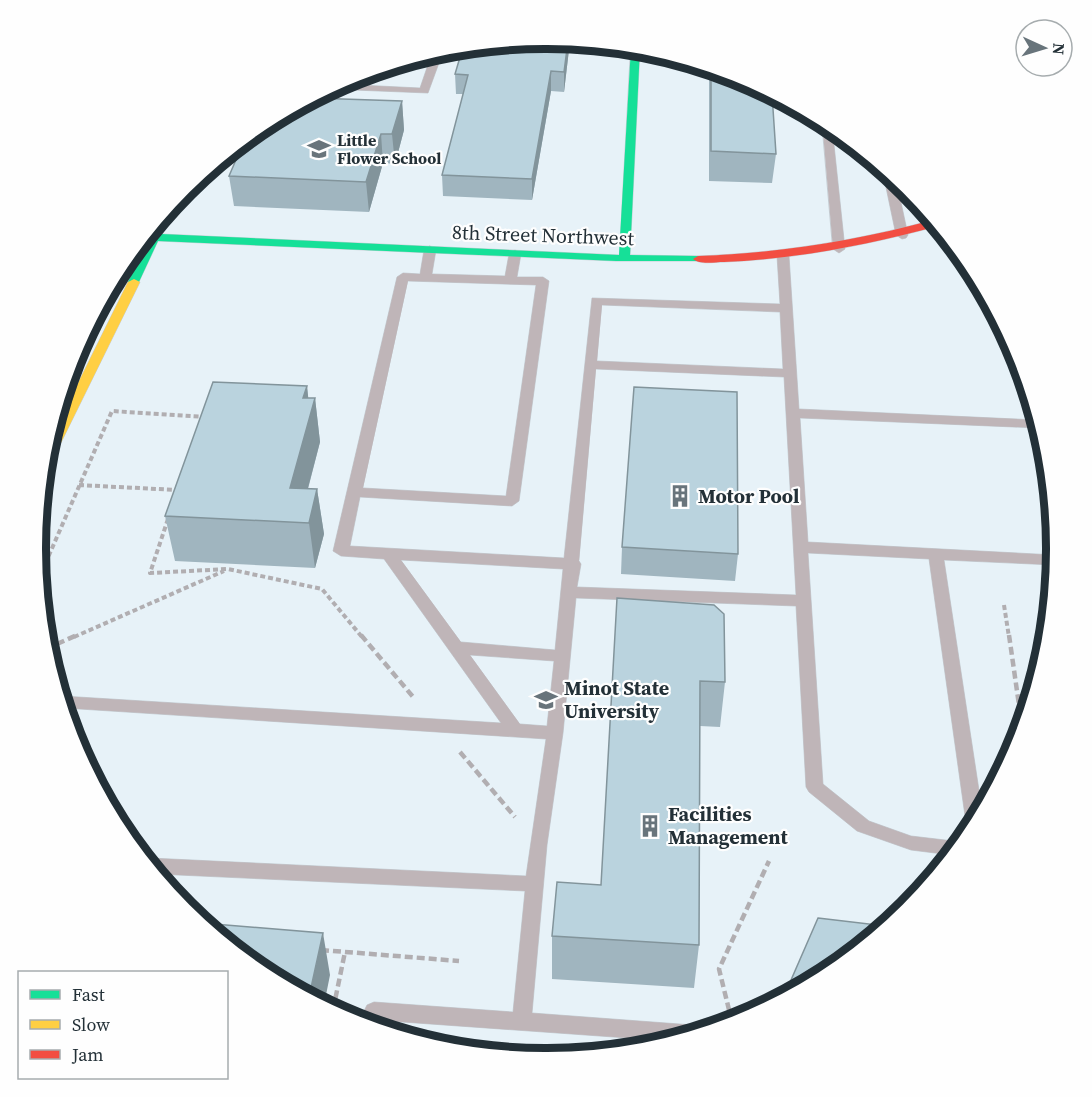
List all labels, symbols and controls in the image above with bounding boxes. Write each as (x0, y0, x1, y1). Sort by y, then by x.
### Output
north arrow (1014, 18, 1074, 78)
text: N (1048, 42, 1070, 56)
place label: Little Flower School (337, 129, 441, 169)
school or university icon: Little Flower School (306, 136, 332, 162)
street label: 8th Street Northwest (452, 218, 635, 252)
place label: Motor Pool (698, 482, 800, 510)
building icon: Motor Pool (667, 483, 693, 509)
place label: Minot State University (564, 674, 669, 725)
school or university icon: Minot State University (533, 687, 559, 713)
place label: Facilities Management (668, 800, 788, 851)
building icon: Facilities Management (637, 813, 663, 839)
legend (18, 971, 228, 1079)
text: Fast (72, 982, 105, 1007)
text: Slow (72, 1012, 110, 1037)
text: Jam (71, 1042, 104, 1067)

